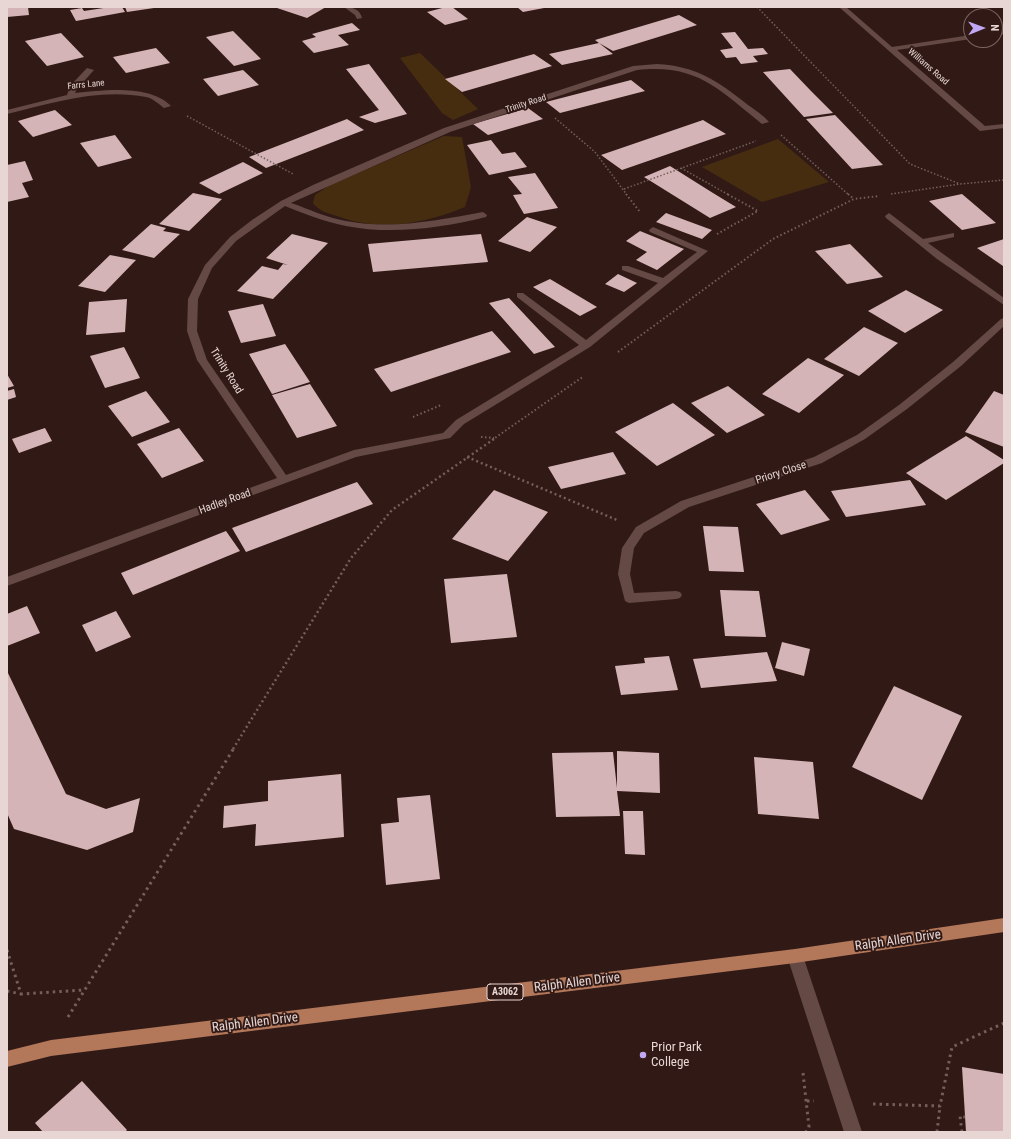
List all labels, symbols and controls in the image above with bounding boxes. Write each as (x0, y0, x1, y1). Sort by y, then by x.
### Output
north arrow (963, 8, 1003, 48)
text: N (988, 24, 1001, 31)
street label: Williams Road (905, 46, 951, 88)
street label: Farrs Lane (67, 78, 105, 92)
street label: Trinity Road (504, 92, 548, 116)
street label: Trinity Road (207, 346, 245, 396)
street label: Priory Close (754, 459, 808, 487)
street label: Hadley Road (197, 487, 253, 517)
street label: Ralph Allen Drive (854, 927, 942, 955)
street label: Ralph Allen Drive (533, 970, 621, 996)
road number: A3062 (487, 984, 523, 1000)
street label: Ralph Allen Drive (211, 1010, 299, 1036)
place label: Prior Park College (651, 1040, 702, 1071)
marker: Prior Park College (638, 1050, 648, 1060)

